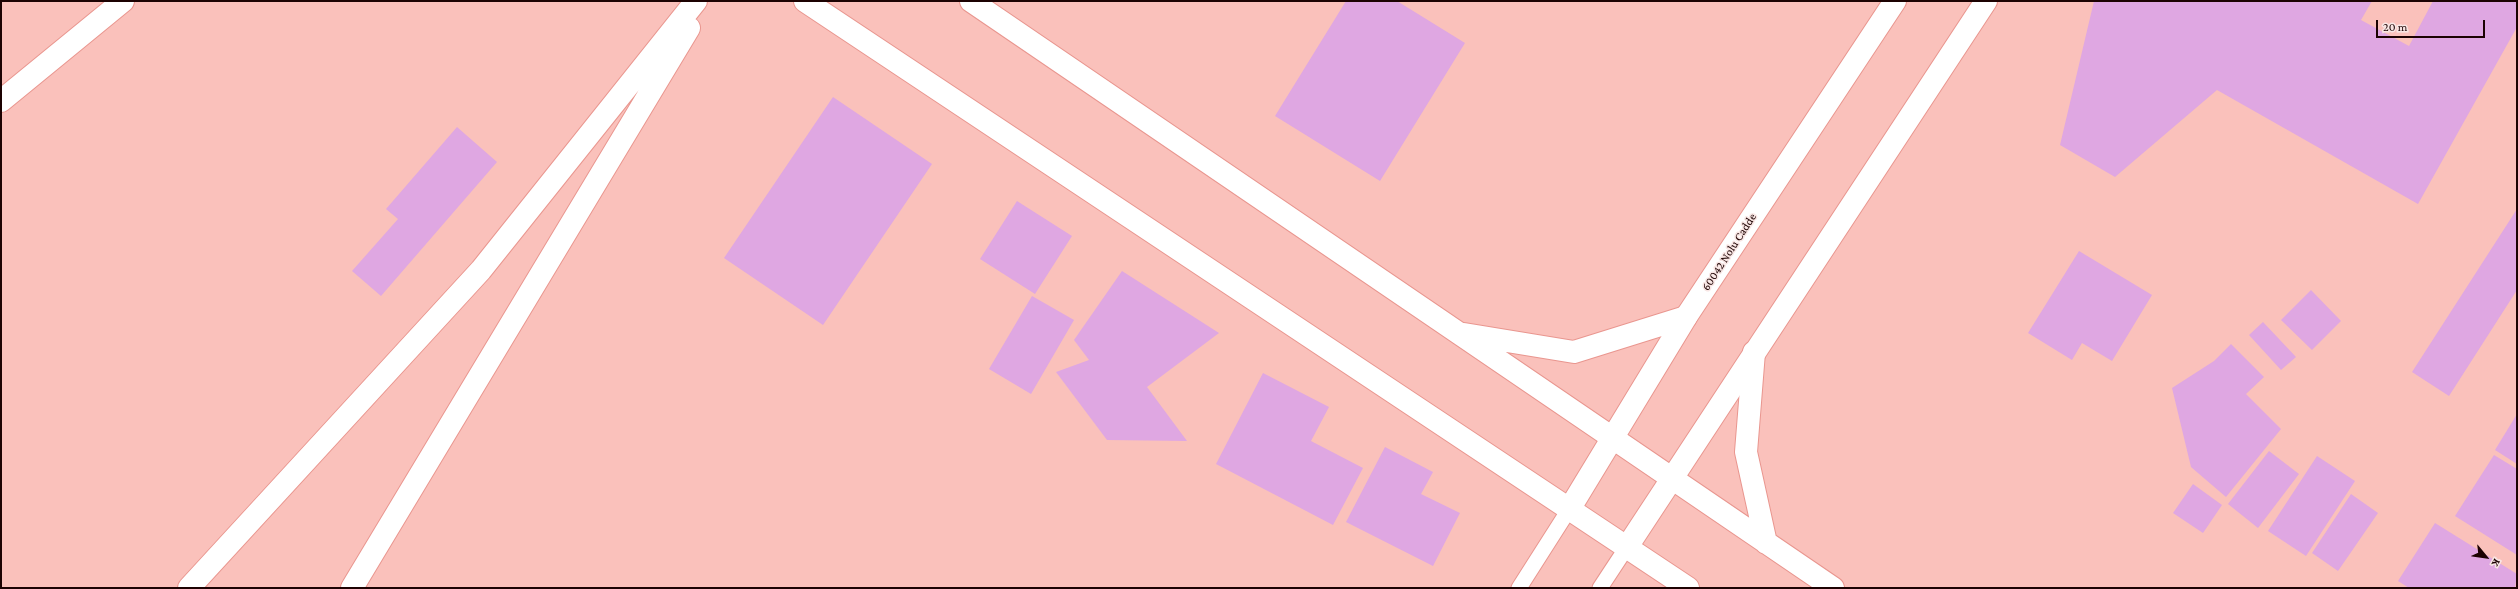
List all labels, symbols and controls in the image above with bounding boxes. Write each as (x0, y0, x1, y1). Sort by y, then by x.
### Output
scale bar (2378, 12, 2487, 38)
text: 20 m (2383, 20, 2407, 34)
street label: 60042 Nolu Cadde (1699, 210, 1759, 294)
north arrow (2466, 537, 2506, 577)
text: K (2490, 557, 2503, 569)

